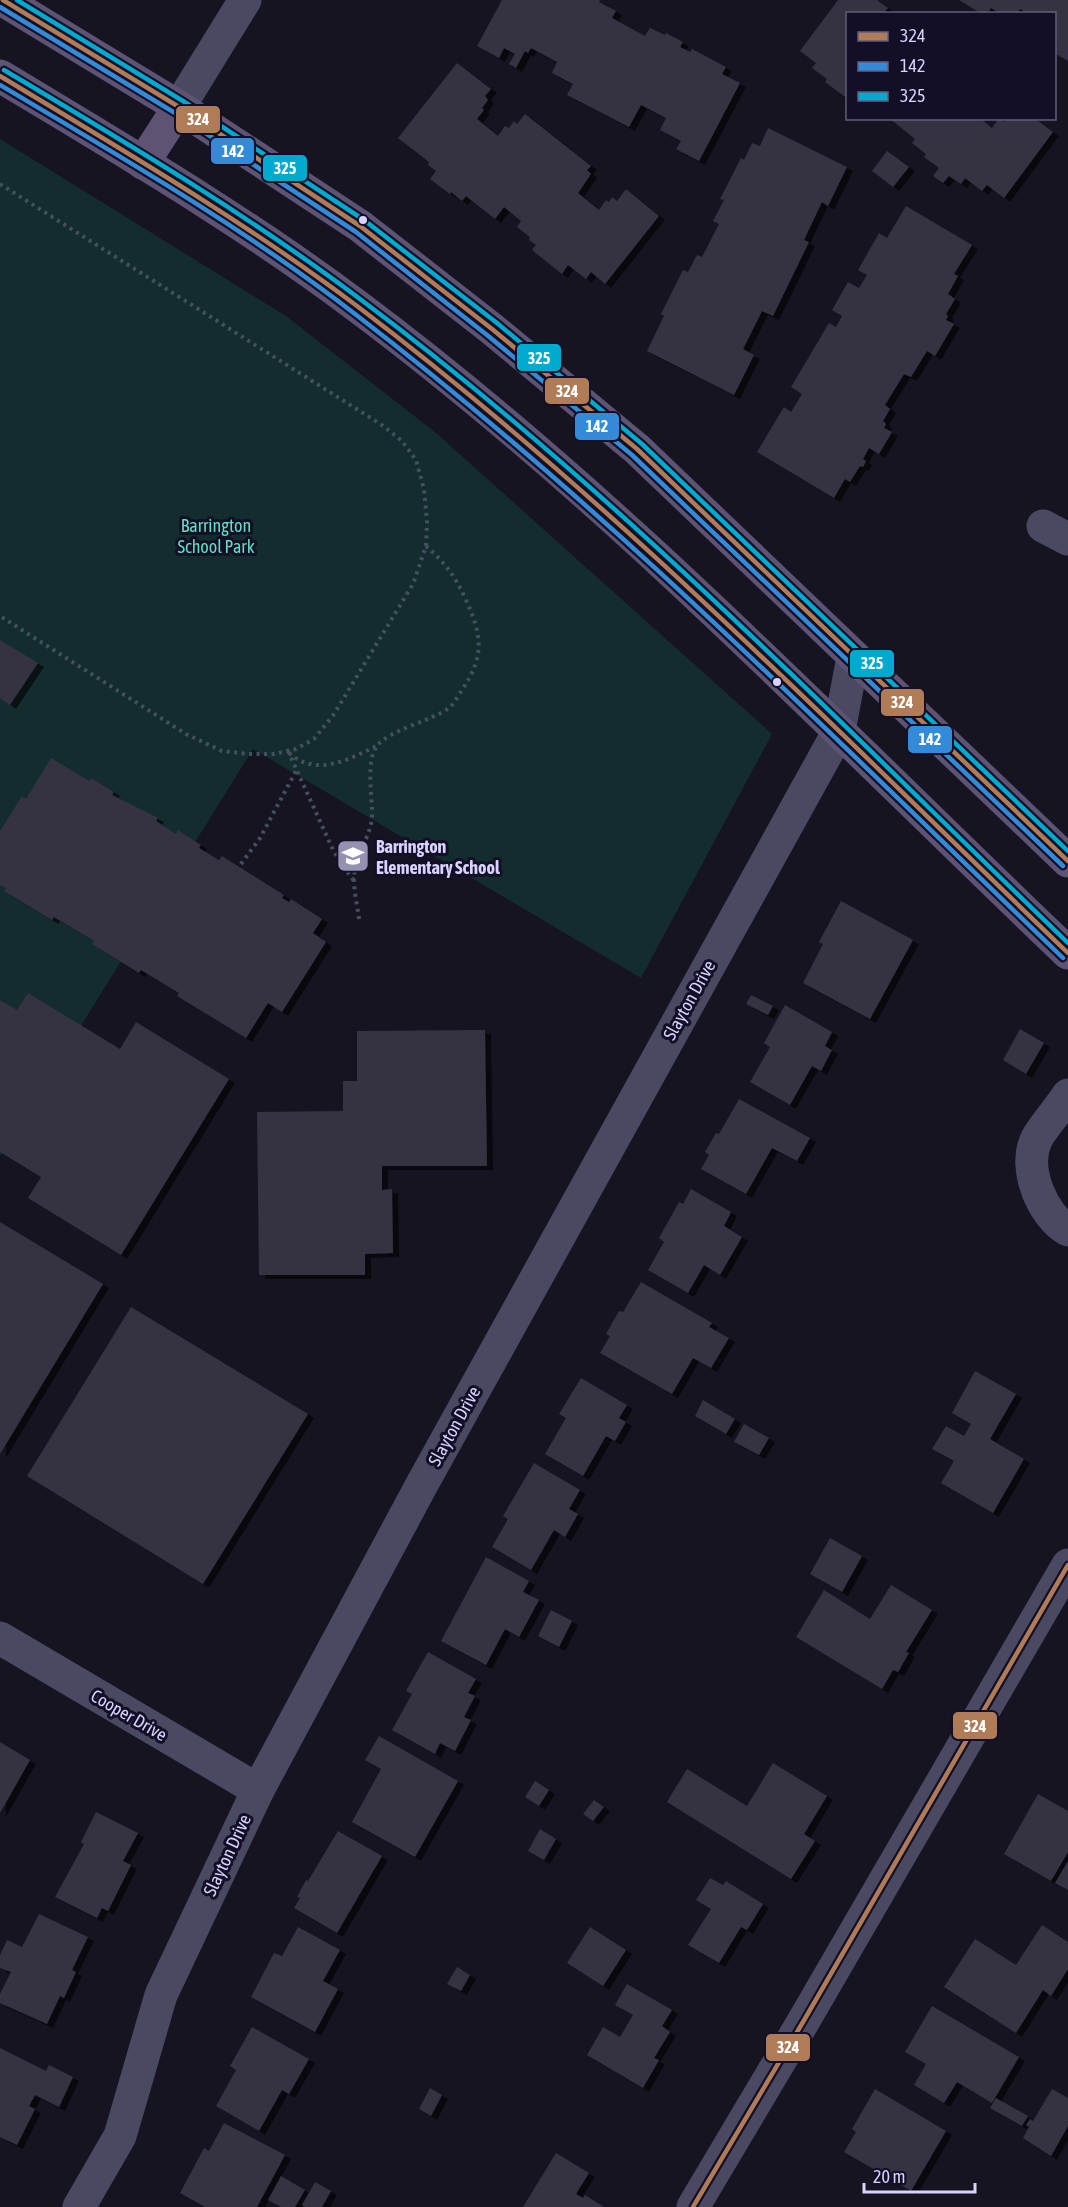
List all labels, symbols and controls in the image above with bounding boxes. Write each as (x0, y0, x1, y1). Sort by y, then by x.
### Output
legend (846, 12, 1056, 120)
text: 324 (900, 25, 925, 46)
text: 142 (900, 55, 925, 76)
text: 325 (900, 85, 925, 106)
line badge: 324 (175, 105, 221, 134)
text: 324 (187, 110, 210, 128)
line badge: 142 (210, 137, 255, 165)
text: 142 (222, 142, 244, 160)
line badge: 325 (262, 154, 308, 182)
text: 325 (274, 159, 297, 177)
unlabelled marker (357, 214, 369, 226)
line badge: 325 (516, 343, 562, 372)
text: 325 (528, 349, 551, 367)
line badge: 324 (544, 377, 590, 405)
text: 324 (556, 382, 579, 400)
line badge: 142 (574, 412, 620, 441)
text: 142 (586, 417, 608, 435)
park label: Barrington School Park (177, 515, 255, 557)
line badge: 325 (849, 649, 895, 678)
text: 325 (861, 654, 884, 672)
unlabelled marker (771, 676, 783, 688)
line badge: 324 (880, 688, 925, 717)
text: 324 (891, 693, 914, 711)
line badge: 142 (907, 725, 953, 754)
text: 142 (919, 730, 941, 748)
place label: Barrington Elementary School (376, 836, 500, 878)
school or university icon: Barrington Elementary School (335, 838, 371, 874)
street label: Slayton Drive (659, 957, 719, 1043)
street label: Slayton Drive (424, 1383, 484, 1469)
street label: Cooper Drive (87, 1685, 171, 1745)
line badge: 324 (952, 1711, 998, 1740)
text: 324 (964, 1717, 987, 1735)
street label: Slayton Drive (199, 1811, 255, 1899)
line badge: 324 (765, 2033, 811, 2062)
text: 324 (777, 2038, 800, 2056)
scale bar (864, 2156, 975, 2194)
text: 20 m (873, 2166, 905, 2187)

